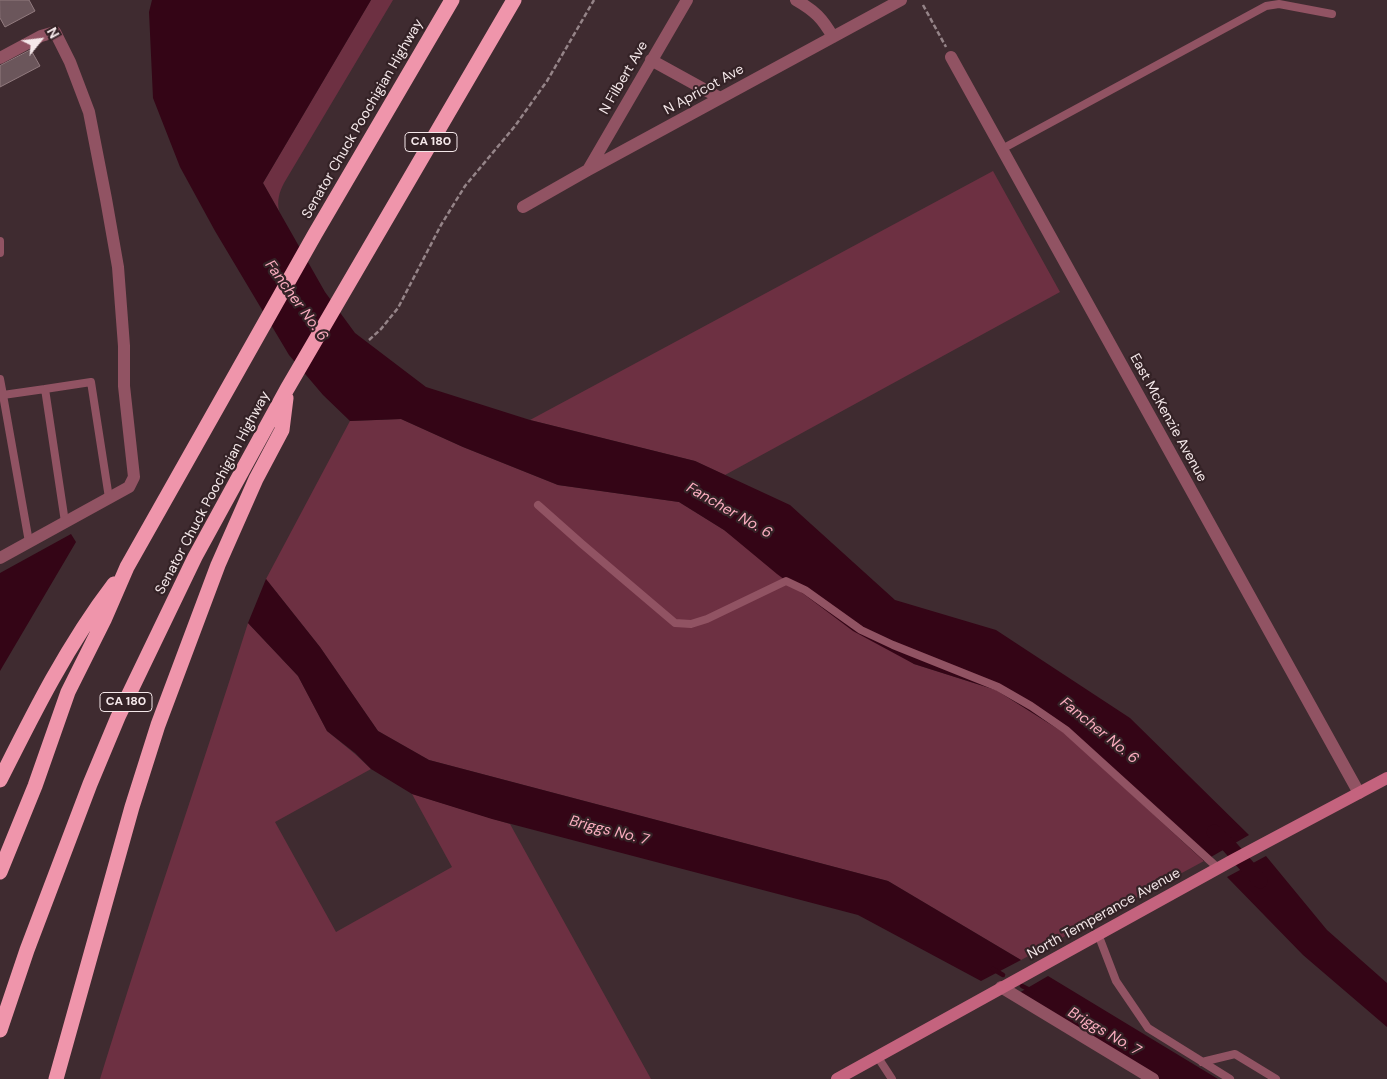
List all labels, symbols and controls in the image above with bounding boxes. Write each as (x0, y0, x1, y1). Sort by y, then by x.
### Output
north arrow (15, 15, 65, 65)
street label: Senator Chuck Poochigian Highway (299, 16, 427, 222)
text: N (43, 24, 63, 42)
street label: N Filbert Ave (596, 38, 652, 118)
street label: N Apricot Ave (661, 61, 747, 119)
road number: CA 180 (405, 132, 457, 152)
water label: Fancher No. 6 (261, 257, 331, 345)
street label: East McKenzie Avenue (1126, 351, 1210, 485)
street label: Senator Chuck Poochigian Highway (152, 389, 274, 597)
water label: Fancher No. 6 (683, 479, 775, 543)
road number: CA 180 (100, 692, 152, 712)
water label: Fancher No. 6 (1056, 694, 1142, 768)
water label: Briggs No. 7 (567, 812, 651, 850)
street label: North Temperance Avenue (1025, 865, 1183, 963)
water label: Briggs No. 7 (1064, 1004, 1144, 1060)

